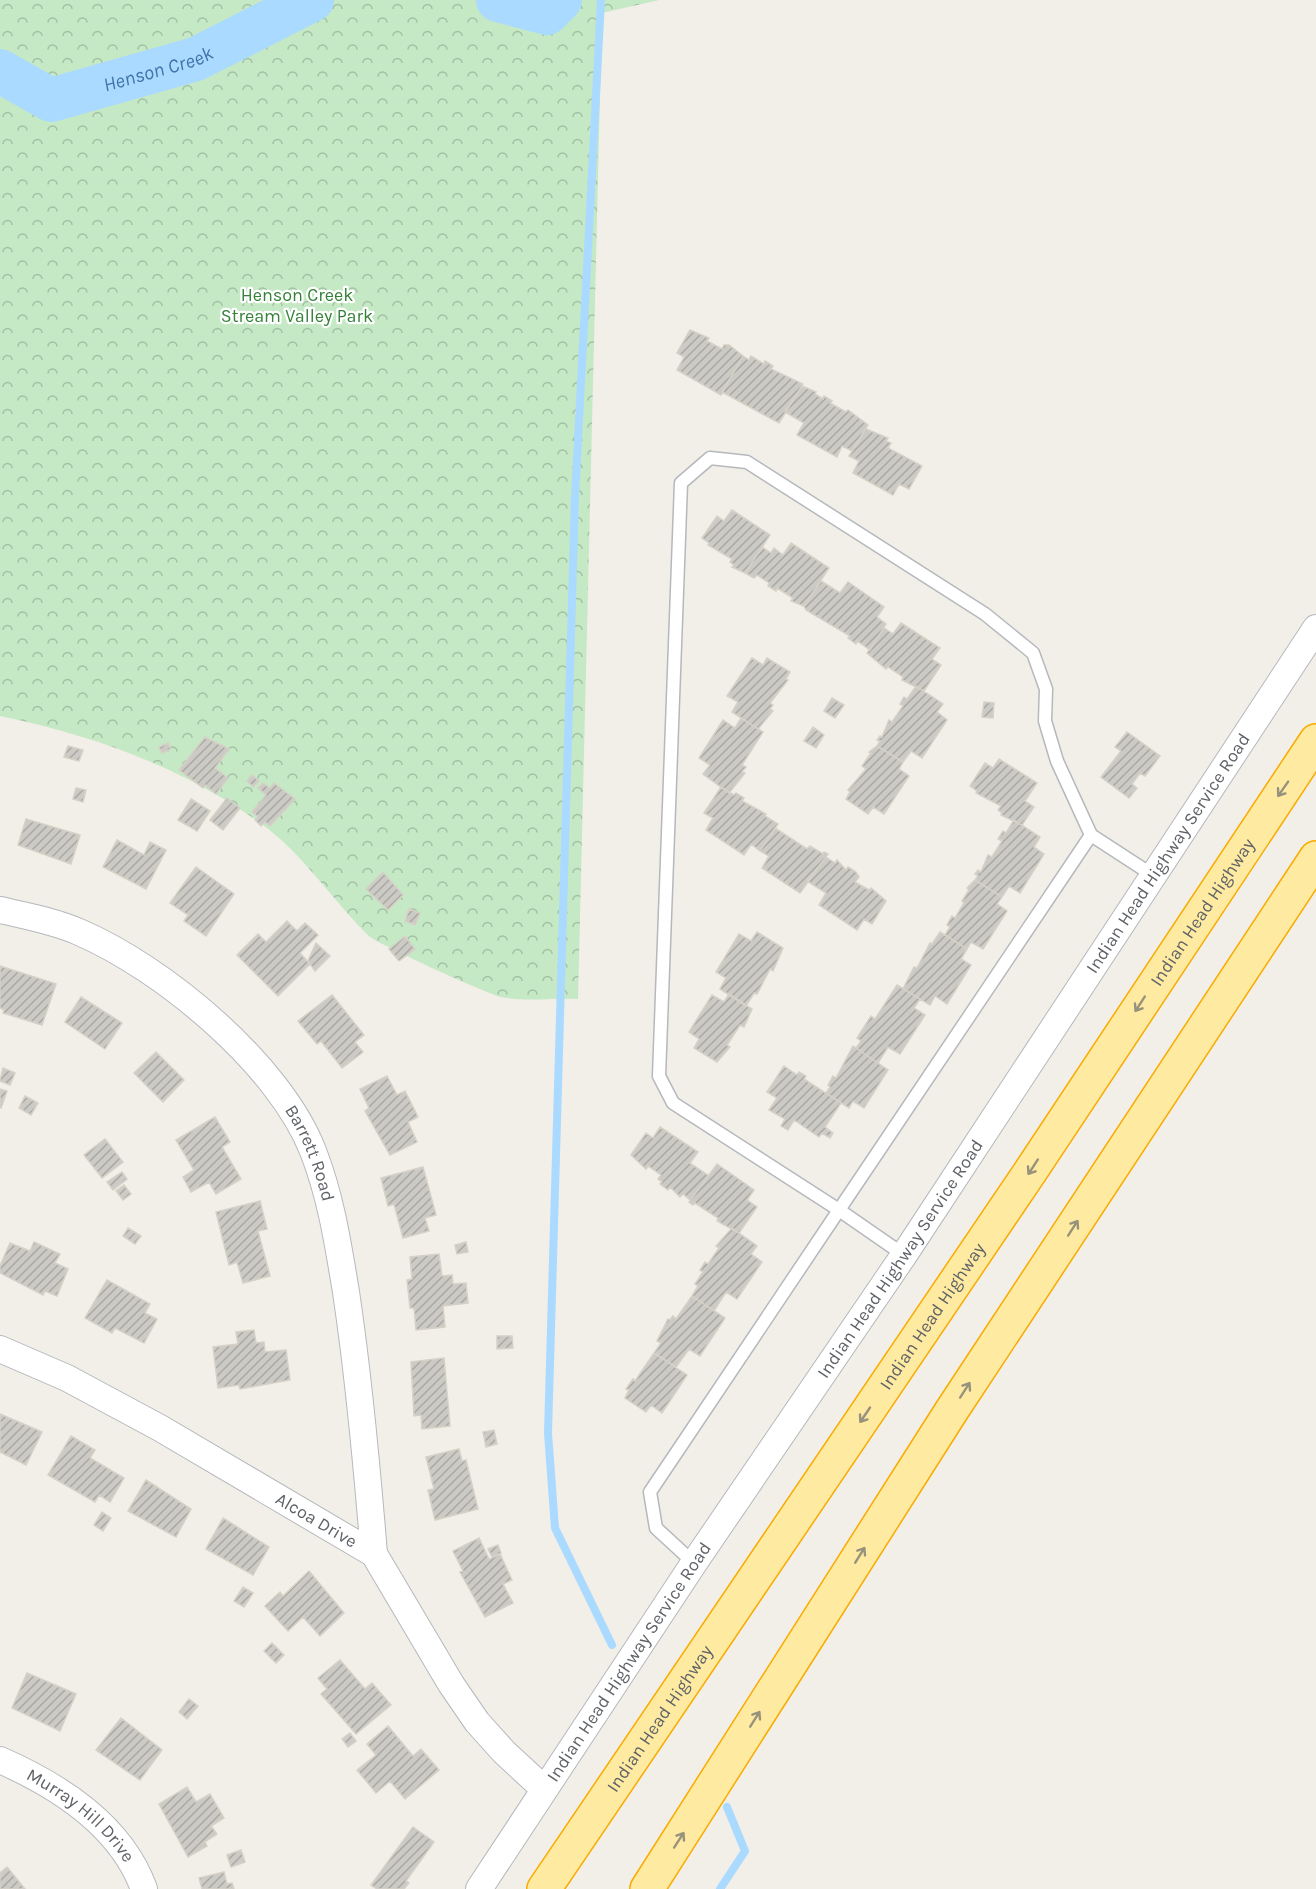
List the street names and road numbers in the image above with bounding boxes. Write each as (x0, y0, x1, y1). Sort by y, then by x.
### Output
street label: Indian Head Highway Service Road (1082, 730, 1254, 978)
street label: Indian Head Highway (1145, 833, 1257, 989)
street label: Barrett Road (280, 1101, 339, 1204)
street label: Indian Head Highway Service Road (812, 1137, 988, 1383)
street label: Indian Head Highway (875, 1238, 989, 1394)
street label: Alcoa Drive (272, 1488, 361, 1553)
street label: Indian Head Highway Service Road (540, 1540, 716, 1786)
street label: Indian Head Highway (602, 1640, 716, 1796)
street label: Murray Hill Drive (23, 1764, 139, 1866)

